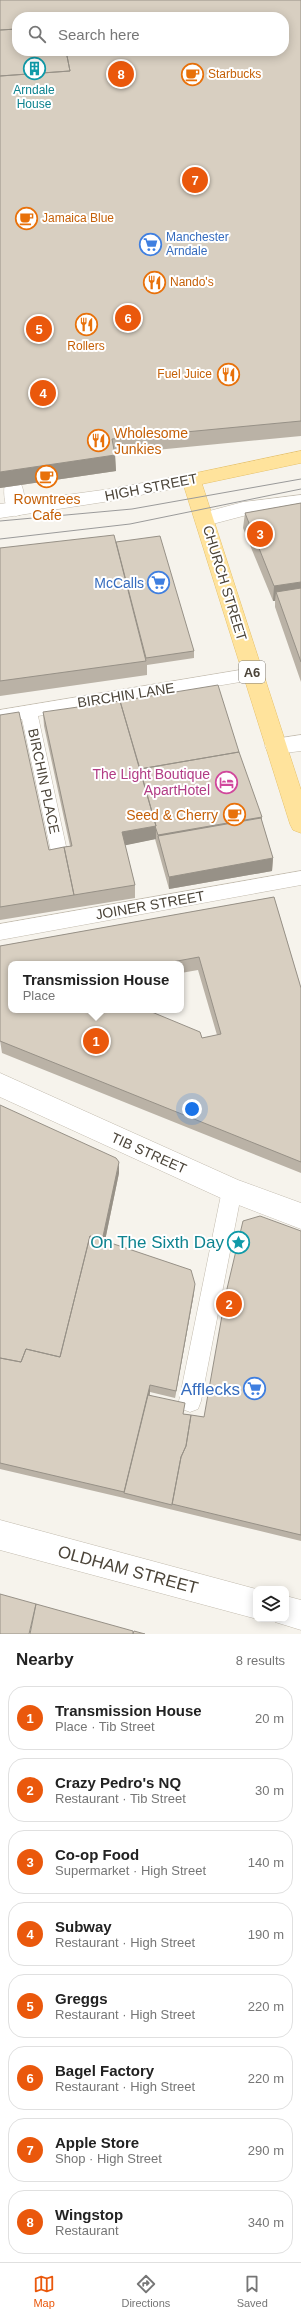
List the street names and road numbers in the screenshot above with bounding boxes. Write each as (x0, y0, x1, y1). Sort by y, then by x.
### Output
street label: HIGH STREET (103, 470, 199, 504)
street label: CHURCH STREET (200, 523, 250, 643)
road number: A6 (239, 661, 265, 683)
street label: BIRCHIN LANE (76, 679, 176, 711)
street label: BIRCHIN PLACE (25, 727, 63, 835)
street label: JOINER STREET (94, 887, 206, 922)
street label: TIB STREET (109, 1129, 190, 1177)
street label: OLDHAM STREET (56, 1542, 200, 1598)

